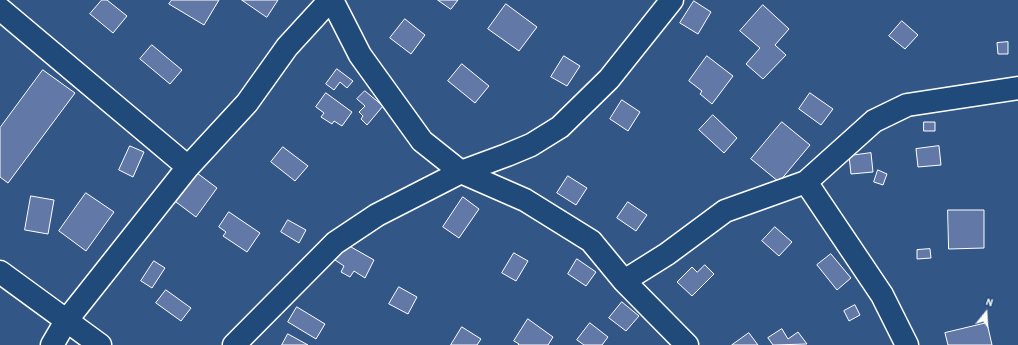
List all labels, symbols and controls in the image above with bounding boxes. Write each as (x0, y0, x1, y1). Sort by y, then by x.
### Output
north arrow (966, 293, 1006, 333)
text: N (985, 294, 995, 309)

